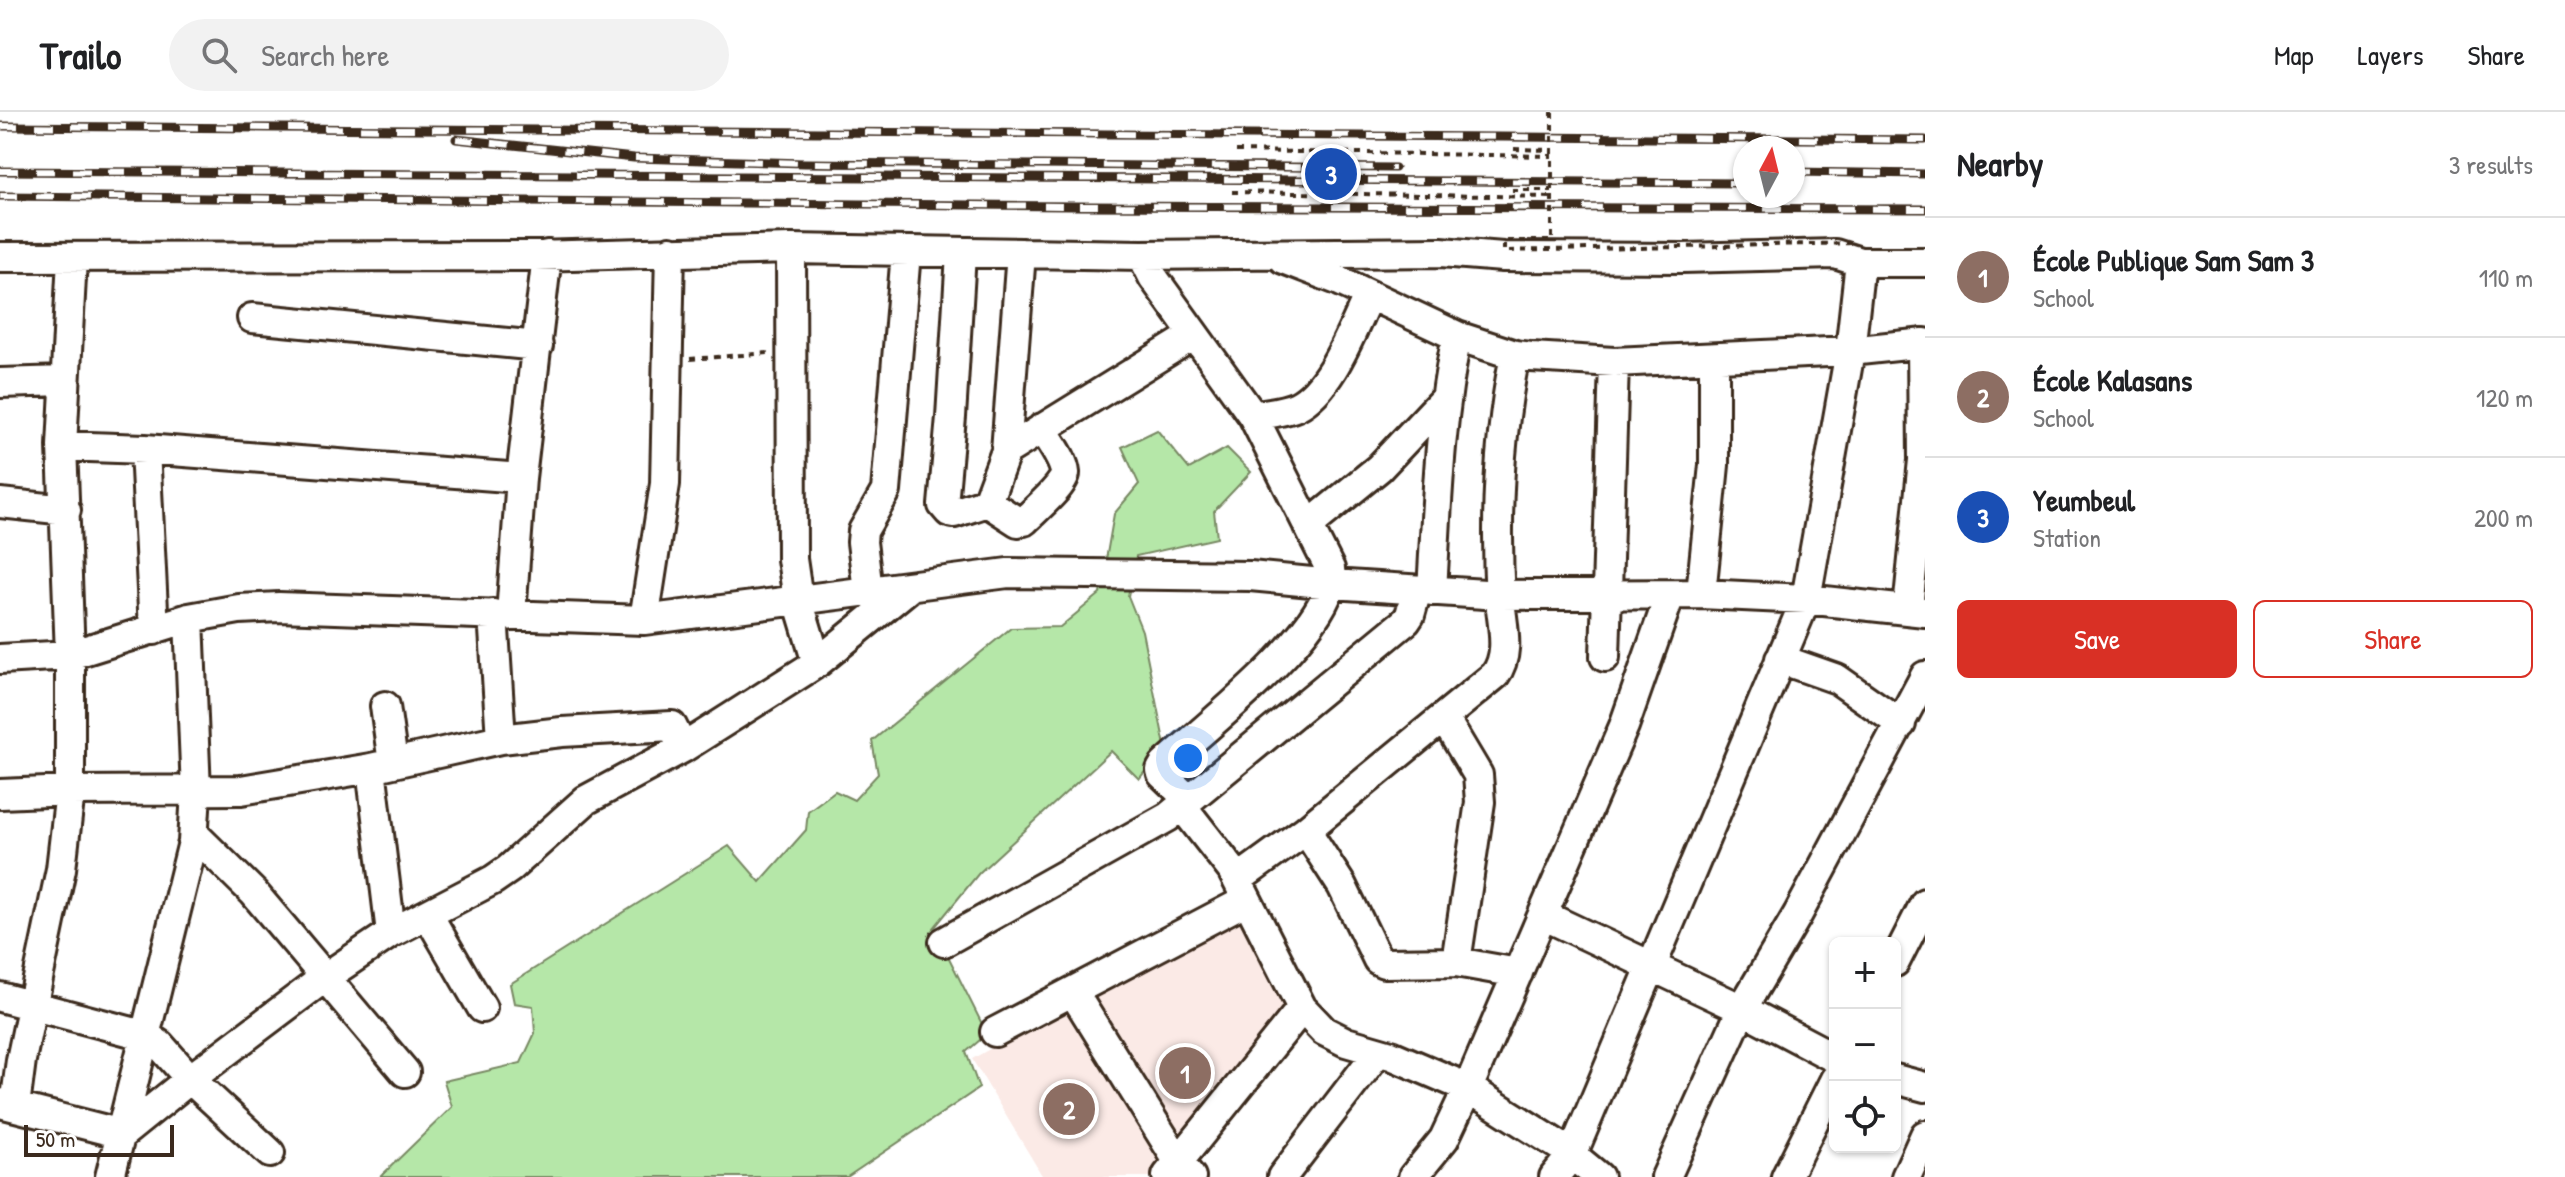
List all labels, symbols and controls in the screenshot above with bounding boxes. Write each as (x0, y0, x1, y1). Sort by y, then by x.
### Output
search box (169, 19, 729, 91)
text: Trailo (40, 29, 121, 81)
icon: search (197, 33, 241, 77)
text: Search here (261, 35, 389, 75)
text: Map (2274, 36, 2314, 74)
text: Layers (2358, 36, 2423, 74)
text: Share (2467, 36, 2525, 74)
north arrow (1733, 136, 1805, 208)
text: Nearby (1957, 141, 2043, 187)
pin: 3 (1305, 144, 1357, 204)
text: 3 results (2449, 147, 2533, 182)
text: École Publique Sam Sam 3 (2033, 240, 2314, 280)
text: 1 (1978, 260, 1988, 295)
text: 110 m (2479, 260, 2533, 295)
text: School (2033, 280, 2094, 315)
text: École Kalasans (2033, 360, 2192, 400)
text: 2 (1977, 380, 1989, 415)
text: 120 m (2476, 380, 2533, 415)
text: School (2033, 400, 2094, 435)
text: Yeumbeul (2033, 480, 2135, 520)
text: 3 (1977, 500, 1989, 535)
text: 200 m (2474, 500, 2533, 535)
text: Station (2033, 520, 2101, 555)
button: Save (1957, 600, 2237, 678)
button: Share (2253, 600, 2533, 678)
your location (1168, 738, 1208, 778)
map controls (1829, 937, 1901, 1153)
button: + (1829, 937, 1901, 1009)
button: − (1829, 1009, 1901, 1081)
pin: 1 (1159, 1043, 1211, 1103)
pin: 2 (1043, 1079, 1095, 1139)
button: locate (1829, 1081, 1901, 1153)
scale bar (24, 1121, 174, 1157)
text: 50 m (36, 1124, 75, 1154)

